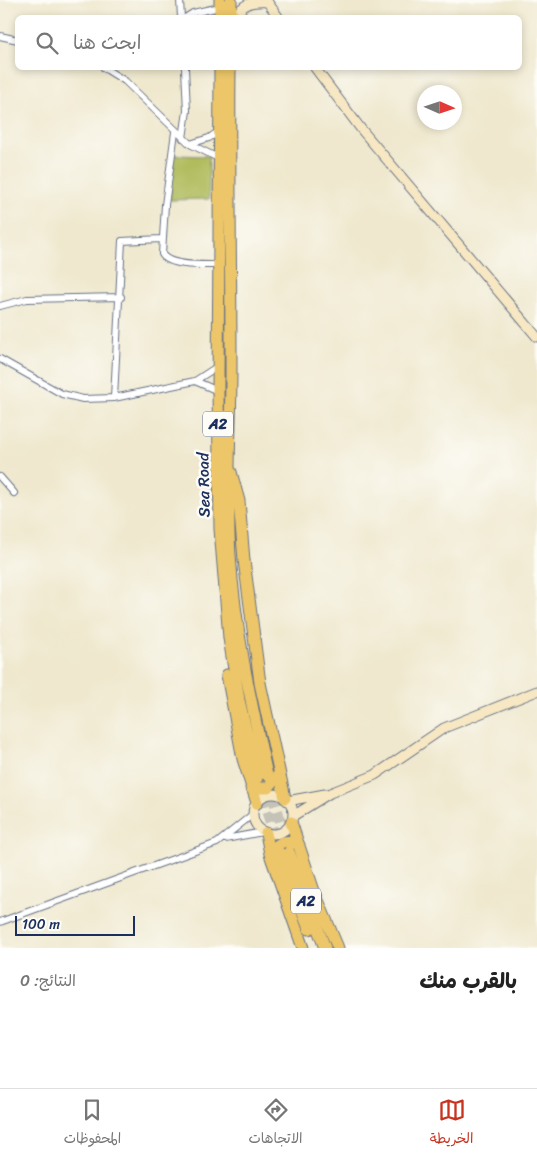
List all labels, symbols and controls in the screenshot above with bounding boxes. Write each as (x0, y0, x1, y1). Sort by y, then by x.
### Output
search box (15, 15, 522, 70)
text: ابحث هنا (73, 26, 141, 59)
icon: search (33, 29, 61, 57)
north arrow (417, 85, 462, 130)
road number: A2 (203, 412, 233, 436)
street label: Sea Road (188, 451, 219, 518)
road number: A2 (291, 888, 321, 914)
text: 100 m (22, 912, 60, 937)
scale bar (15, 913, 135, 936)
text: بالقرب منك (419, 962, 517, 1000)
text: النتائج: 0 (20, 966, 76, 995)
tab: المحفوظات (64, 1096, 121, 1151)
tab: الاتجاهات (248, 1096, 303, 1151)
tab: الخريطة (430, 1096, 473, 1151)

